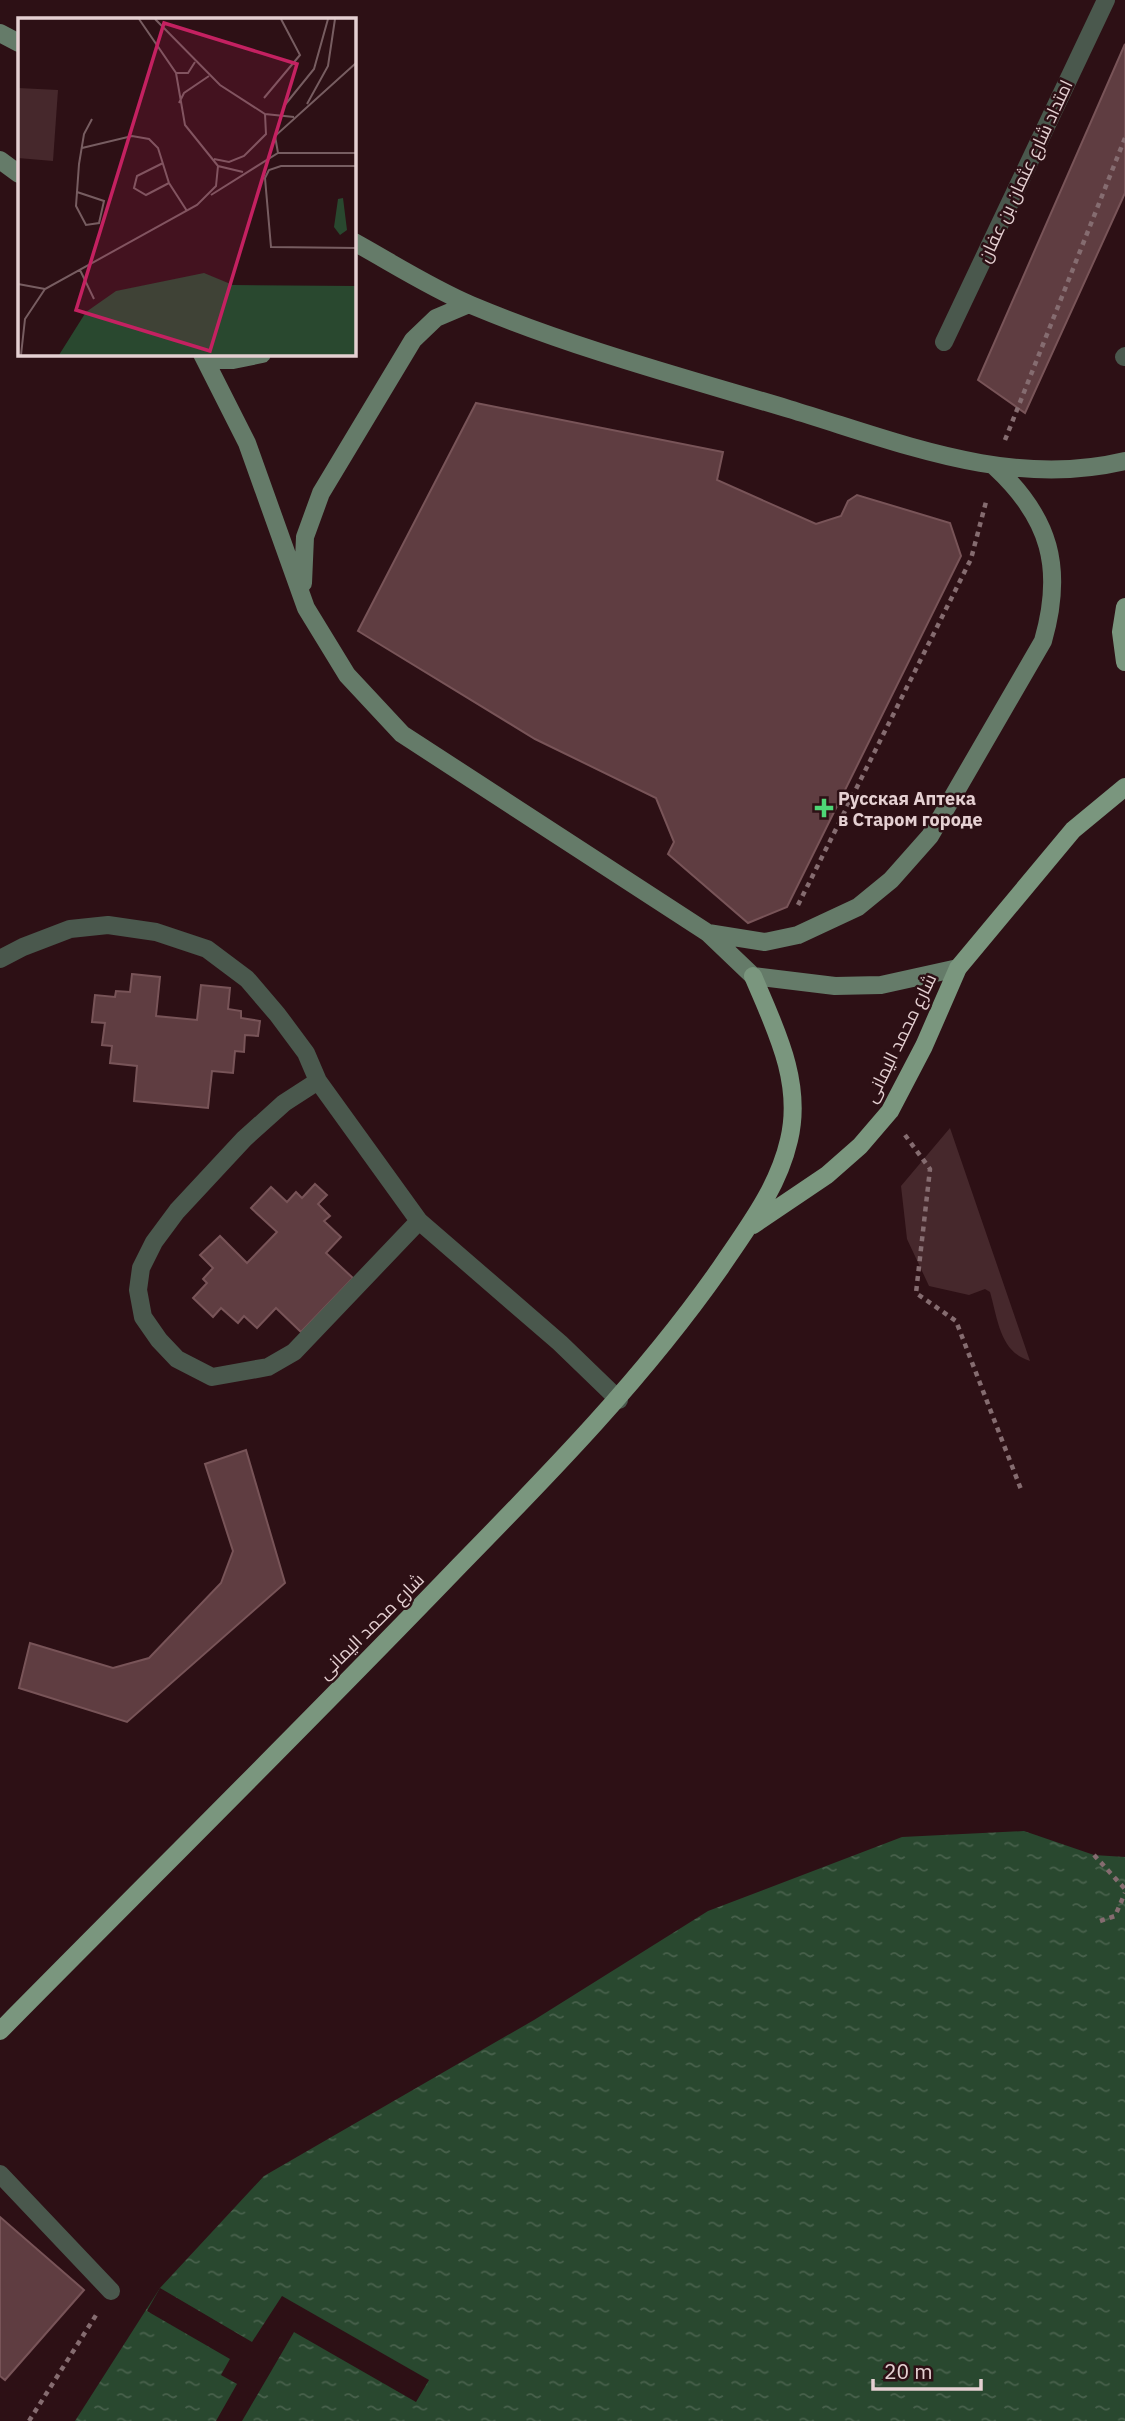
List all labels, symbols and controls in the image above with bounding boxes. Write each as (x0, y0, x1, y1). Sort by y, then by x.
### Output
inset map (18, 18, 355, 355)
street label: امتداد شارع عثمان بن عفان (973, 76, 1078, 266)
place label: Русская Аптека в Старом городе (838, 787, 983, 831)
marker: Русская Аптека в Старом городе (816, 800, 832, 816)
street label: شارع محمد اليمانى (859, 970, 942, 1107)
street label: شارع محمد اليمانى (313, 1568, 430, 1685)
scale bar (873, 2348, 982, 2392)
text: 20 m (884, 2357, 933, 2385)

